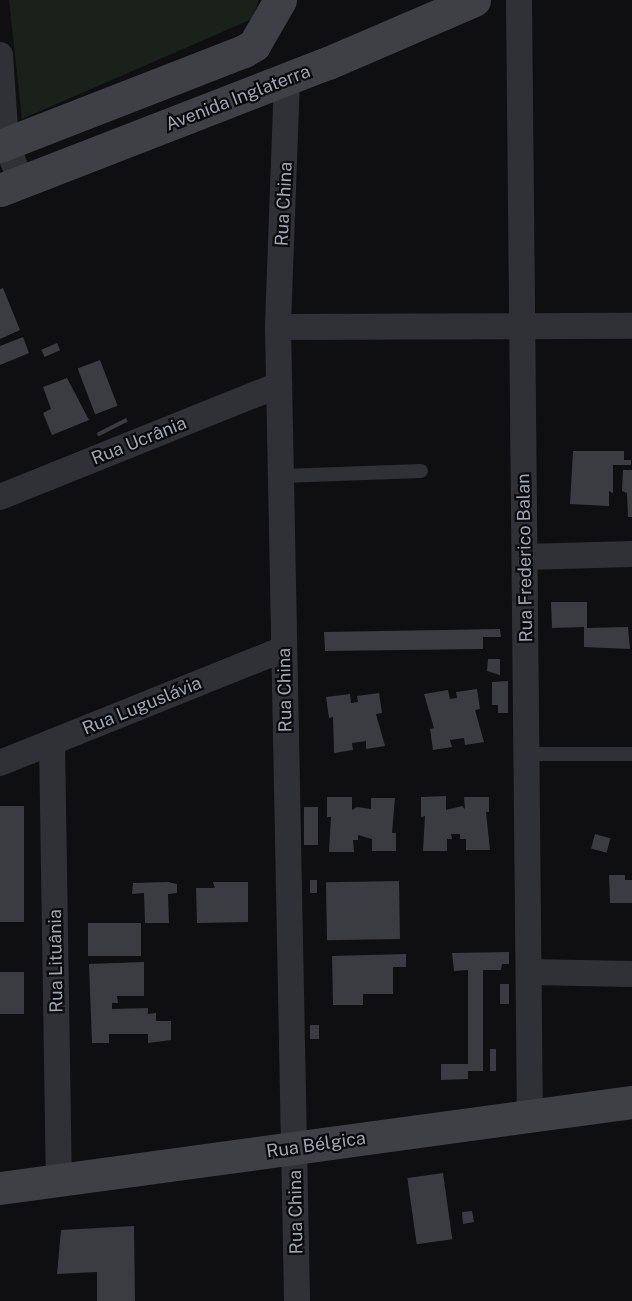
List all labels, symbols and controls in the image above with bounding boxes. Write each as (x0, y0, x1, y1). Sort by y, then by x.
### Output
street label: Avenida Inglaterra (163, 61, 313, 135)
street label: Rua China (271, 161, 297, 247)
street label: Rua Ucrânia (88, 412, 190, 470)
street label: Rua Frederico Balan (513, 473, 537, 643)
street label: Rua China (273, 648, 297, 732)
street label: Rua Luguslávia (79, 672, 205, 740)
street label: Rua Lituânia (44, 909, 68, 1013)
street label: Rua Bélgica (265, 1127, 367, 1163)
street label: Rua China (284, 1170, 308, 1254)

